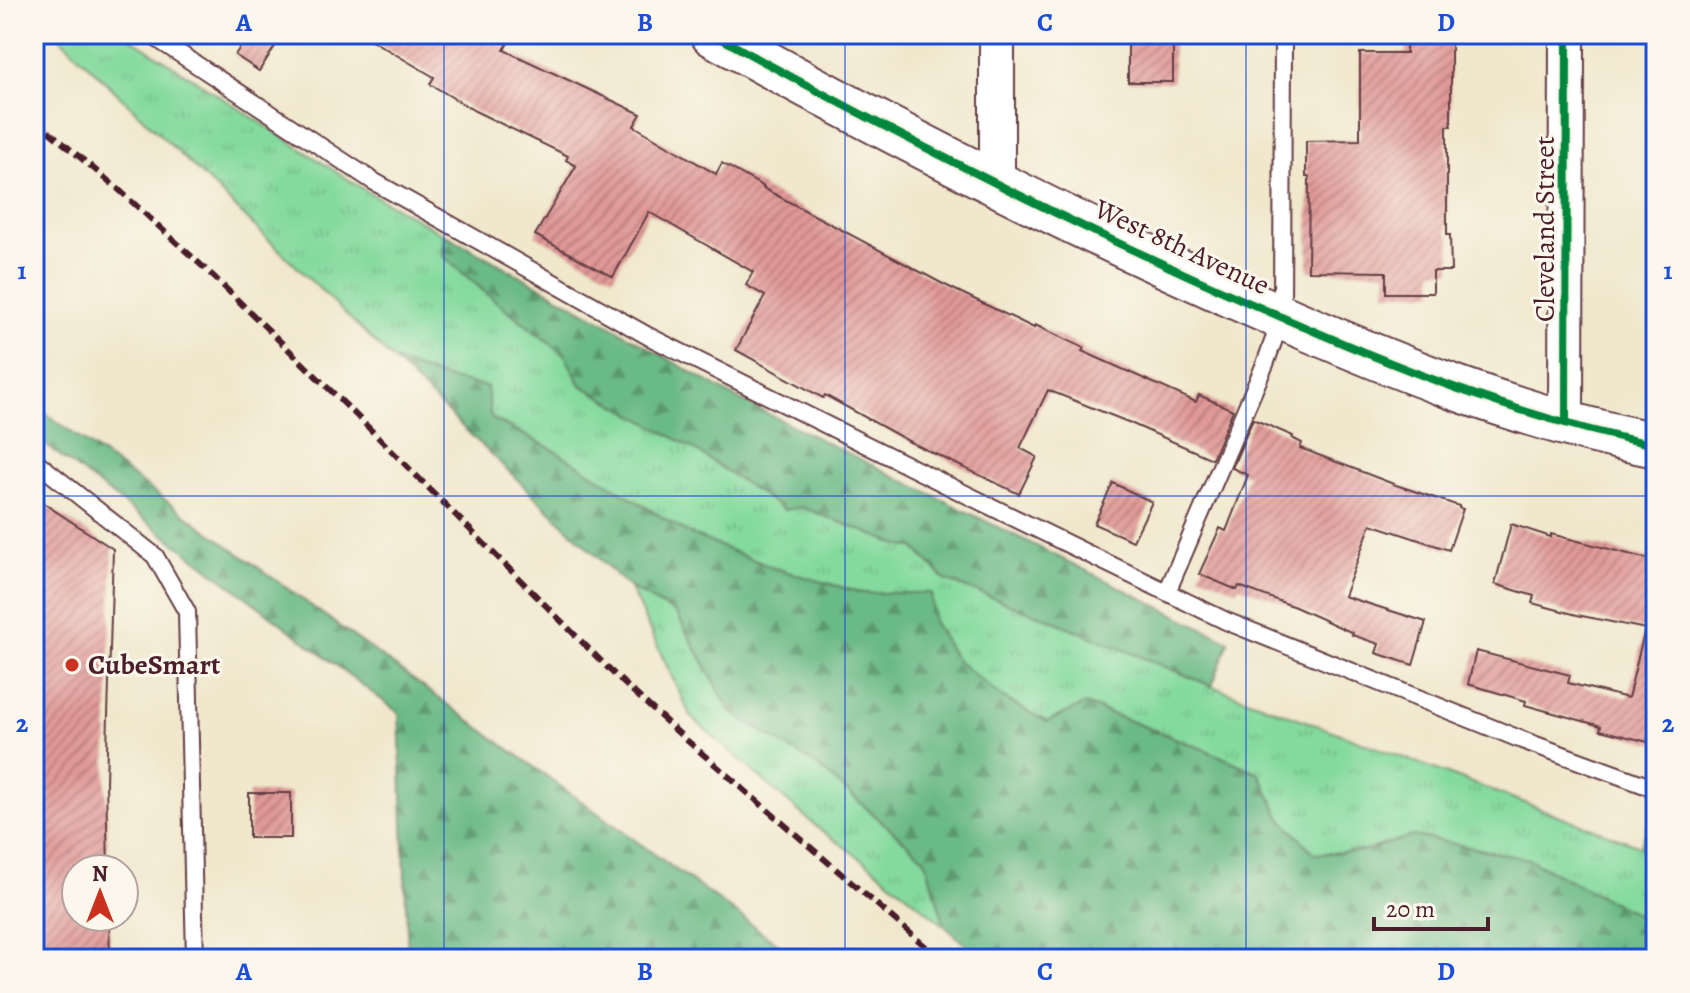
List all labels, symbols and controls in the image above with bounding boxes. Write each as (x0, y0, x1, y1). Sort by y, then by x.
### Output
text: A (235, 5, 253, 40)
text: B (637, 5, 653, 40)
text: C (1037, 5, 1053, 40)
text: D (1437, 5, 1455, 40)
street label: Cleveland Street (1526, 136, 1564, 322)
street label: West 8th Avenue (1087, 189, 1276, 304)
text: 1 (17, 253, 27, 288)
text: 1 (1663, 253, 1673, 288)
place label: CubeSmart (88, 646, 220, 684)
marker: CubeSmart (63, 656, 81, 674)
text: 2 (16, 706, 29, 741)
text: 2 (1662, 706, 1675, 741)
north arrow (60, 853, 140, 933)
text: N (92, 859, 108, 889)
scale bar (1374, 881, 1488, 931)
text: 20 m (1386, 893, 1435, 925)
text: A (235, 954, 253, 989)
text: B (637, 954, 653, 989)
text: C (1037, 954, 1053, 989)
text: D (1437, 954, 1455, 989)

